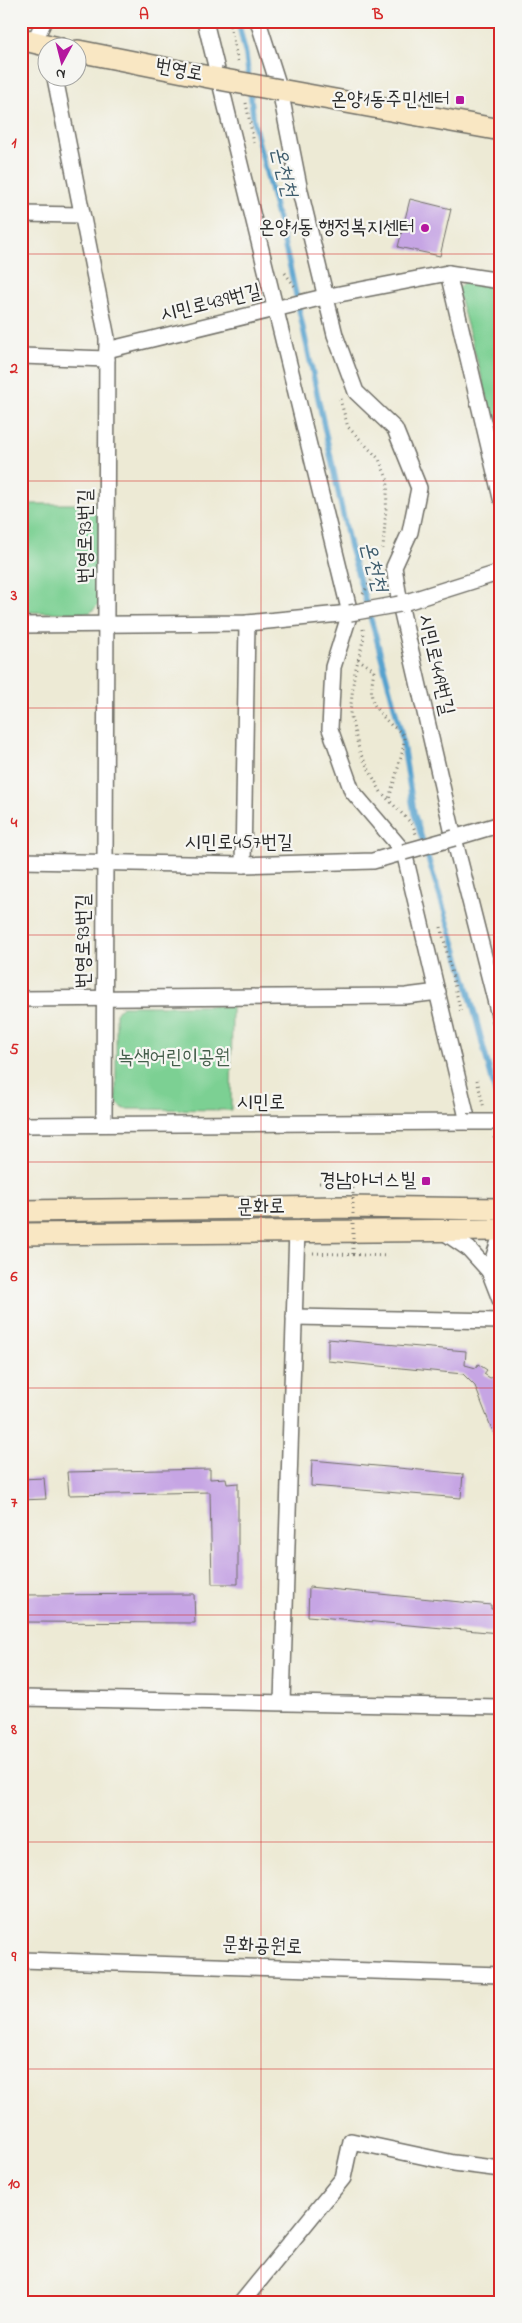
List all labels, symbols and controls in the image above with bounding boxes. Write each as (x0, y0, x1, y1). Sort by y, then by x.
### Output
text: A (139, 3, 149, 27)
text: B (372, 3, 384, 27)
north arrow (38, 38, 88, 88)
street label: 번영로 (153, 52, 205, 90)
text: N (55, 62, 67, 84)
place label: 온양1동주민센터 (331, 86, 450, 115)
marker: 온양1동주민센터 (454, 94, 466, 106)
text: 1 (11, 131, 17, 155)
water label: 온천천 (262, 144, 304, 202)
place label: 온양1동 행정복지센터 (259, 214, 415, 243)
marker: 온양1동 행정복지센터 (419, 222, 431, 234)
street label: 시민로439번길 (158, 277, 264, 331)
text: 2 (9, 357, 18, 381)
street label: 번영로93번길 (72, 489, 101, 583)
water label: 온천천 (352, 539, 395, 597)
text: 3 (10, 584, 18, 608)
street label: 시민로449번길 (409, 612, 461, 718)
text: 4 (10, 811, 18, 835)
street label: 시민로457번길 (185, 829, 293, 858)
street label: 번영로93번길 (70, 894, 99, 988)
text: 5 (9, 1038, 19, 1062)
park label: 녹색어린이공원 (118, 1044, 230, 1073)
street label: 시민로 (237, 1089, 285, 1118)
place label: 경남아너스빌 (319, 1167, 417, 1196)
marker: 경남아너스빌 (420, 1175, 432, 1187)
street label: 문화로 (237, 1193, 285, 1223)
text: 6 (9, 1265, 18, 1289)
text: 7 (11, 1491, 18, 1515)
text: 8 (10, 1718, 17, 1742)
street label: 문화공원로 (221, 1931, 303, 1963)
text: 9 (11, 1945, 17, 1969)
text: 10 (8, 2172, 20, 2196)

